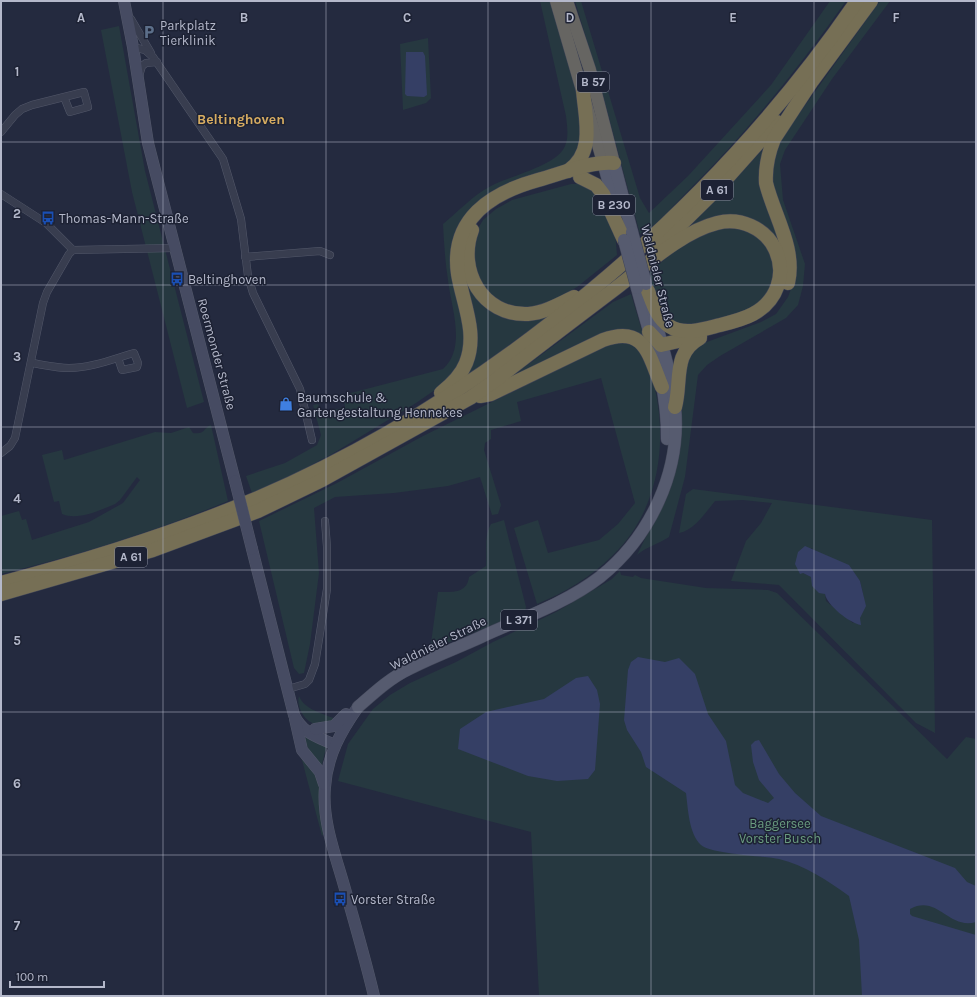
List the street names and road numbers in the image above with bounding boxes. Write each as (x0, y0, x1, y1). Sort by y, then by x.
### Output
road number: B 57 (577, 72, 609, 92)
road number: A 61 (701, 180, 733, 200)
road number: B 230 (593, 195, 635, 215)
street label: Waldnieler Straße (638, 223, 678, 329)
street label: Roermonder Straße (195, 297, 239, 412)
road number: A 61 (115, 547, 147, 567)
road number: L 371 (501, 610, 537, 630)
street label: Waldnieler Straße (387, 613, 489, 673)

